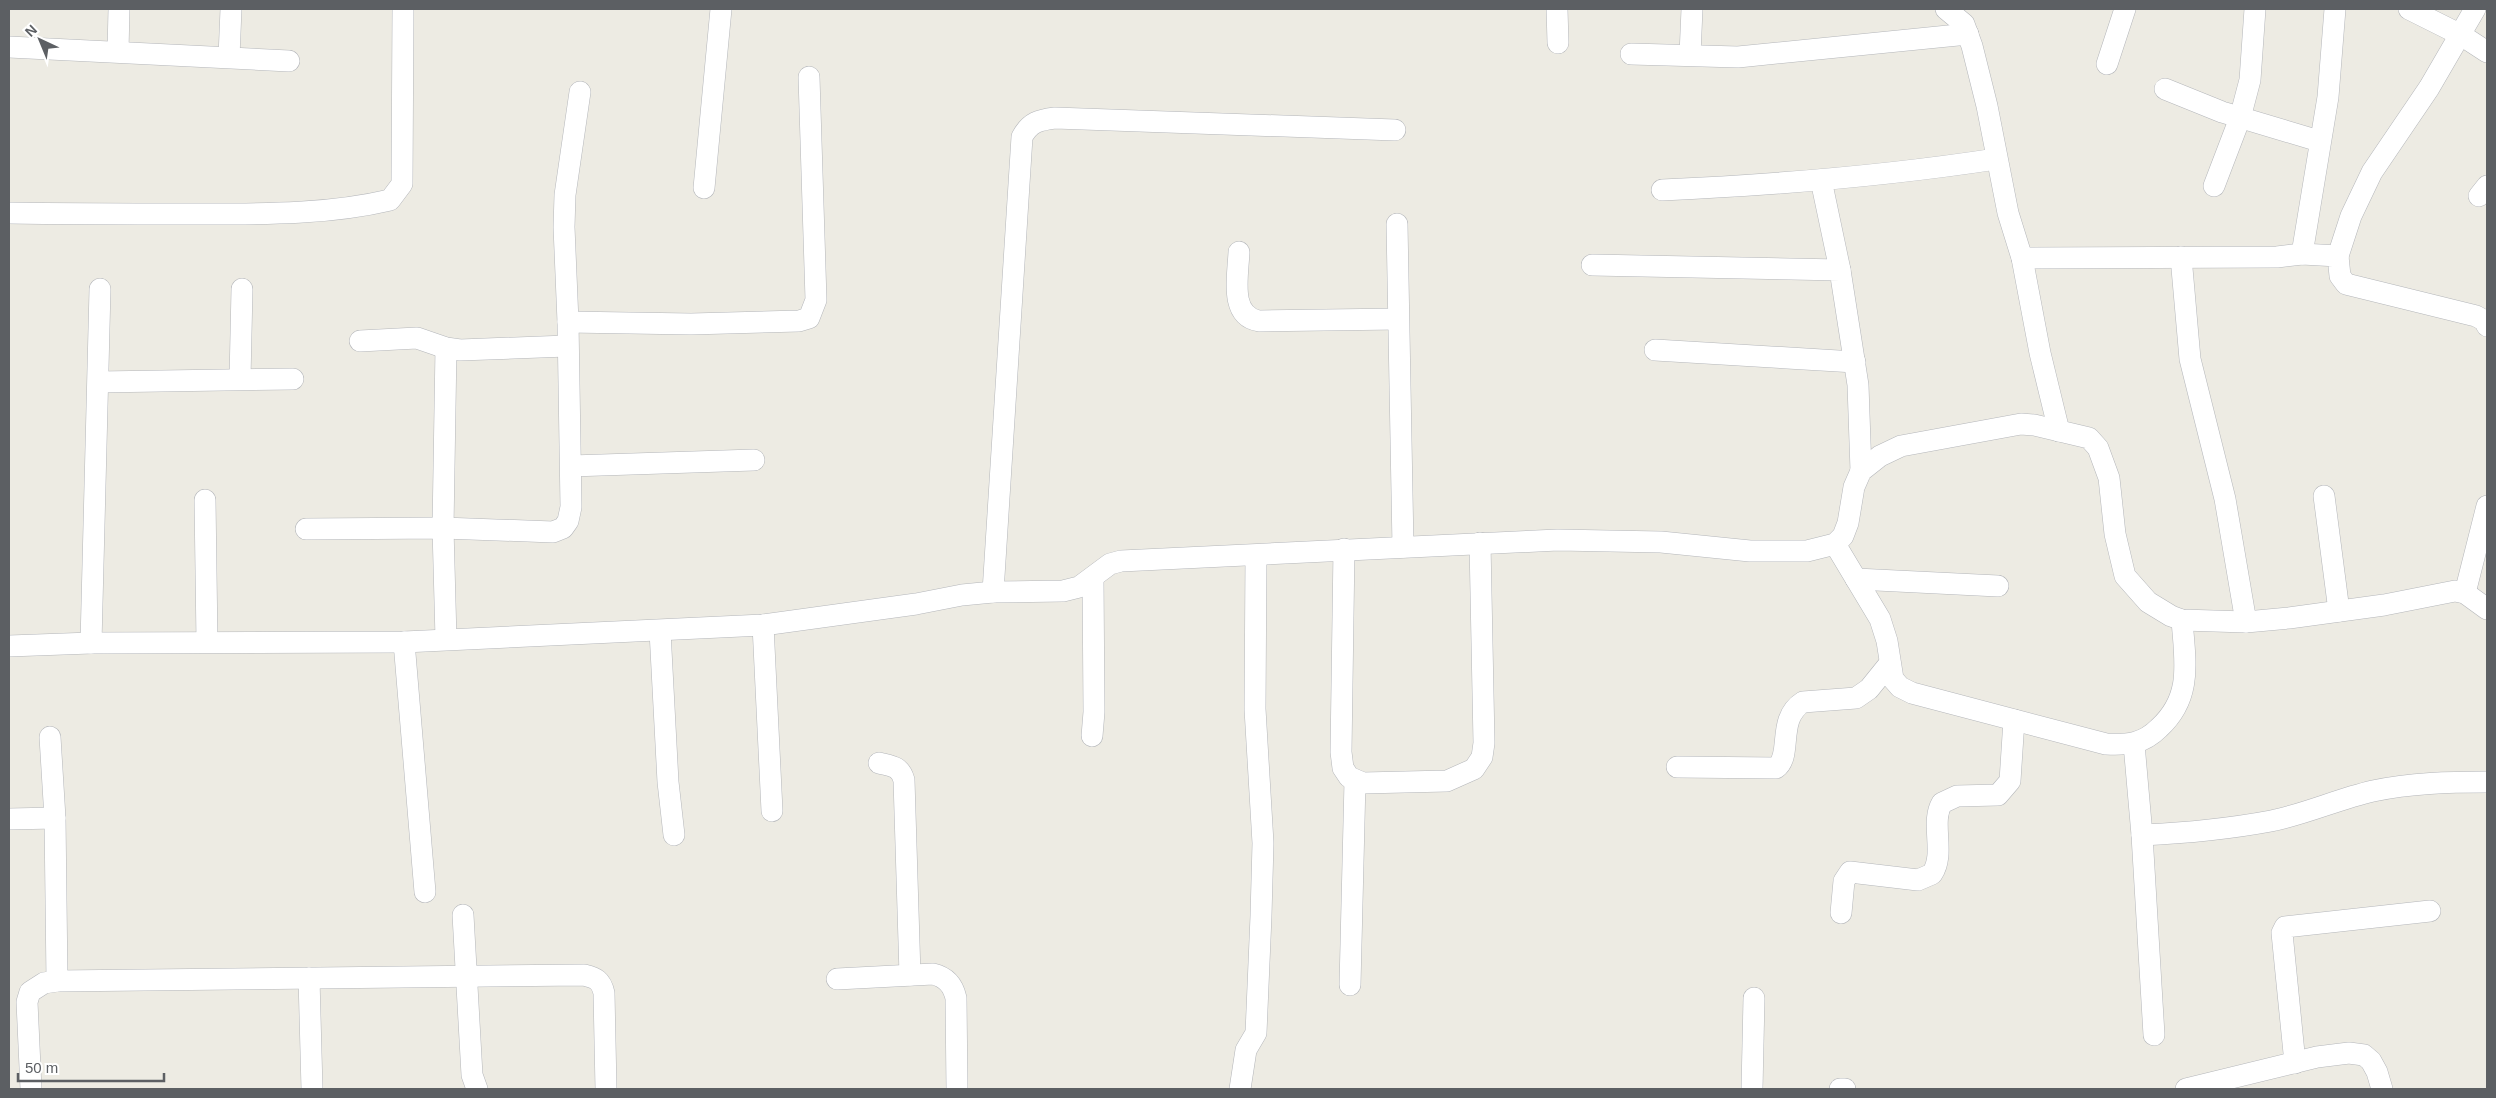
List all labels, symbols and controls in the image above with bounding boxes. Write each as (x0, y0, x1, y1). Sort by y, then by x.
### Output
north arrow (15, 15, 65, 65)
text: N (22, 21, 40, 40)
scale bar (18, 1050, 164, 1082)
text: 50 m (25, 1059, 58, 1076)

